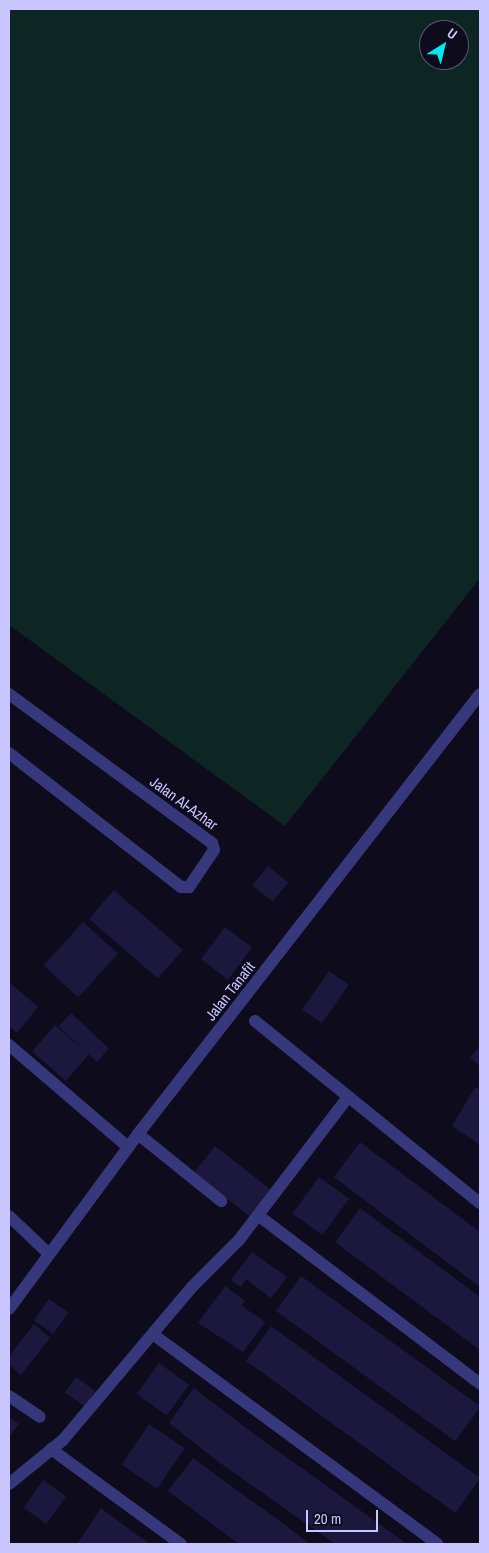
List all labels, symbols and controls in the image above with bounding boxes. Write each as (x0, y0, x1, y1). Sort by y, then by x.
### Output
north arrow (419, 20, 469, 70)
text: U (444, 24, 461, 43)
street label: Jalan Al-Azhar (146, 772, 222, 834)
street label: Jalan Tanafit (201, 958, 259, 1024)
scale bar (309, 1500, 382, 1532)
text: 20 m (314, 1508, 341, 1529)

